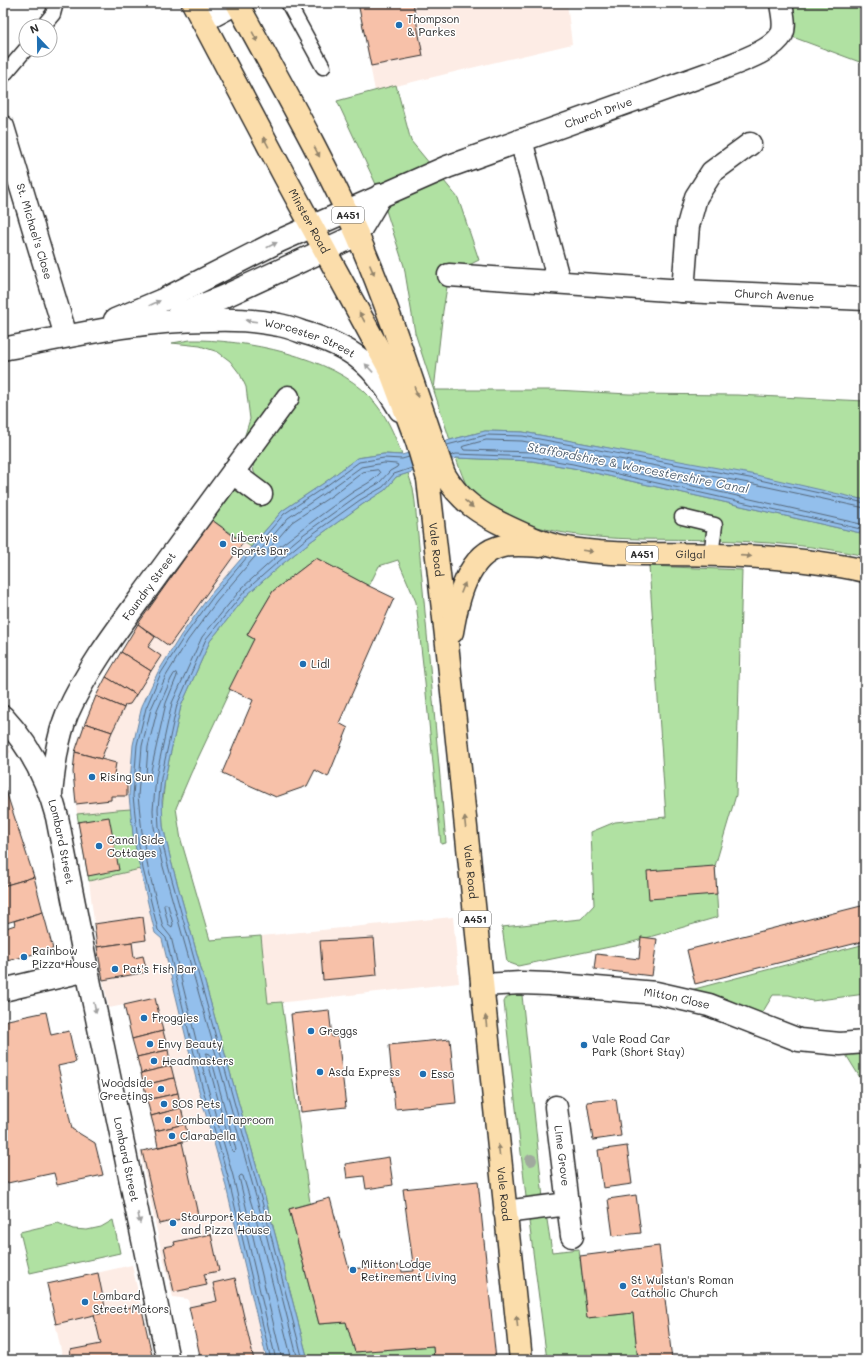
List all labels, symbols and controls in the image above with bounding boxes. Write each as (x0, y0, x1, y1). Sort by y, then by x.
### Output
place label: Thompson & Parkes (407, 11, 459, 39)
north arrow (18, 18, 58, 58)
text: N (27, 20, 41, 37)
marker: Thompson & Parkes (394, 20, 404, 30)
one-way arrow (252, 32, 259, 43)
street label: Church Drive (562, 93, 634, 131)
one-way arrow (263, 136, 270, 147)
one-way arrow (313, 146, 320, 158)
street label: St. Michael's Close (13, 181, 57, 281)
street label: Minster Road (286, 186, 333, 256)
road number: A451 (332, 207, 364, 223)
one-way arrow (266, 242, 277, 248)
one-way arrow (369, 264, 375, 275)
street label: Church Avenue (734, 285, 815, 304)
one-way arrow (150, 300, 161, 306)
one-way arrow (358, 311, 365, 323)
street label: Worcester Street (263, 314, 359, 361)
one-way arrow (245, 318, 257, 324)
one-way arrow (365, 363, 374, 373)
one-way arrow (414, 386, 420, 398)
water label: Staffordshire & Worcestershire Canal (526, 438, 750, 496)
one-way arrow (463, 499, 474, 508)
street label: Vale Road (426, 522, 447, 577)
place label: Liberty's Sports Bar (231, 530, 289, 558)
marker: Liberty's Sports Bar (218, 539, 228, 549)
road number: A451 (626, 546, 658, 562)
street label: Gilgal (675, 546, 706, 562)
one-way arrow (582, 548, 594, 554)
street label: Foundry Street (119, 549, 179, 623)
one-way arrow (740, 553, 752, 560)
one-way arrow (460, 582, 466, 593)
place label: Lidl (311, 656, 330, 671)
marker: Lidl (298, 659, 308, 669)
place label: Rising Sun (100, 769, 153, 784)
marker: Rising Sun (87, 772, 97, 782)
street label: Lombard Street (45, 797, 78, 885)
one-way arrow (462, 816, 469, 828)
place label: Canal Side Cottages (107, 832, 164, 860)
marker: Canal Side Cottages (94, 841, 104, 851)
street label: Vale Road (461, 844, 481, 899)
road number: A451 (459, 911, 491, 927)
place label: Rainbow Pizza House (32, 943, 97, 971)
marker: Rainbow Pizza House (19, 952, 29, 962)
place label: Pat's Fish Bar (123, 961, 197, 976)
marker: Pat's Fish Bar (110, 964, 120, 974)
street label: Mitton Close (643, 984, 712, 1012)
one-way arrow (92, 1002, 98, 1014)
place label: Froggies (152, 1010, 198, 1025)
marker: Froggies (139, 1013, 149, 1023)
one-way arrow (483, 1015, 489, 1027)
place label: Greggs (319, 1023, 358, 1038)
marker: Greggs (306, 1026, 316, 1036)
place label: Vale Road Car Park (Short Stay) (592, 1031, 685, 1059)
place label: Envy Beauty (158, 1036, 223, 1051)
marker: Envy Beauty (145, 1039, 155, 1049)
marker: Vale Road Car Park (Short Stay) (579, 1040, 589, 1050)
place label: Headmasters (162, 1053, 234, 1068)
marker: Headmasters (149, 1056, 159, 1066)
place label: Asda Express (328, 1064, 400, 1079)
place label: Esso (431, 1066, 455, 1081)
marker: Asda Express (315, 1067, 325, 1077)
marker: Esso (418, 1069, 428, 1079)
place label: Woodside Greetings (100, 1075, 153, 1103)
marker: Woodside Greetings (156, 1084, 166, 1094)
place label: SOS Pets (172, 1096, 220, 1111)
marker: SOS Pets (159, 1099, 169, 1109)
place label: Lombard Taproom (176, 1112, 274, 1127)
street label: Lombard Street (111, 1115, 143, 1203)
marker: Lombard Taproom (163, 1115, 173, 1125)
street label: Lime Grove (551, 1124, 574, 1187)
place label: Clarabella (180, 1128, 236, 1143)
marker: Clarabella (167, 1131, 177, 1141)
one-way arrow (496, 1144, 502, 1156)
street label: Vale Road (494, 1166, 515, 1222)
place label: Stourport Kebab and Pizza House (181, 1209, 272, 1237)
one-way arrow (136, 1212, 142, 1224)
marker: Stourport Kebab and Pizza House (168, 1218, 178, 1228)
place label: Mitton Lodge Retirement Living (361, 1256, 456, 1284)
marker: Mitton Lodge Retirement Living (348, 1265, 358, 1275)
place label: St Wulstan's Roman Catholic Church (631, 1272, 734, 1300)
marker: St Wulstan's Roman Catholic Church (618, 1281, 628, 1291)
place label: Lombard Street Motors (93, 1288, 169, 1316)
marker: Lombard Street Motors (80, 1297, 90, 1307)
one-way arrow (513, 1315, 520, 1327)

